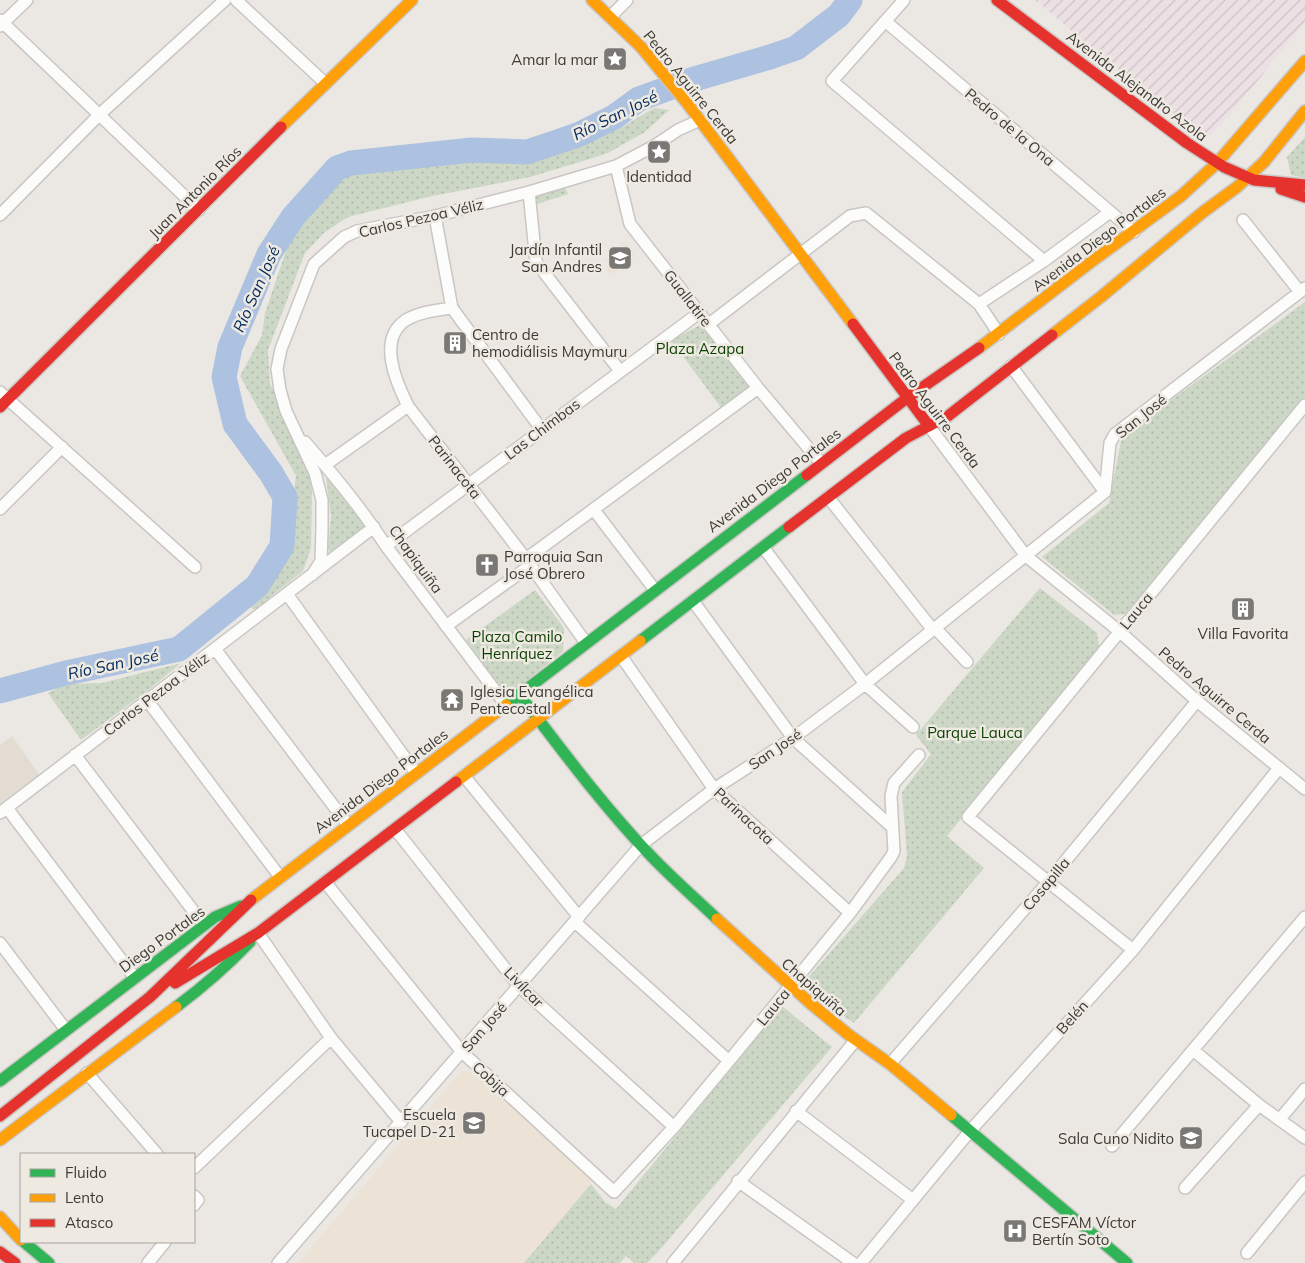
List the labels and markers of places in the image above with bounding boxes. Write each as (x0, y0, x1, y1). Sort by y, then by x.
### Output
place icon: Amar la mar (602, 46, 628, 72)
place label: Amar la mar (511, 50, 599, 69)
place icon: Identidad (646, 139, 672, 165)
place label: Identidad (626, 167, 692, 186)
place label: Jardín Infantil San Andres (510, 240, 602, 276)
school or university icon: Jardín Infantil San Andres (607, 245, 633, 271)
place label: Centro de hemodiálisis Maymuru (472, 325, 627, 361)
building icon: Centro de hemodiálisis Maymuru (442, 330, 468, 356)
place label: Parroquia San José Obrero (504, 547, 603, 583)
church icon: Parroquia San José Obrero (474, 552, 500, 578)
building icon: Villa Favorita (1230, 596, 1256, 622)
place label: Villa Favorita (1198, 624, 1288, 643)
place label: Iglesia Evangélica Pentecostal (470, 682, 594, 718)
temple icon: Iglesia Evangélica Pentecostal (439, 687, 465, 713)
place label: Escuela Tucapel D-21 (363, 1105, 456, 1141)
school or university icon: Escuela Tucapel D-21 (461, 1110, 487, 1136)
school or university icon: Sala Cuno Nidito (1178, 1125, 1204, 1151)
place label: Sala Cuno Nidito (1058, 1129, 1174, 1148)
place label: CESFAM Víctor Bertín Soto (1032, 1213, 1137, 1249)
hospital icon: CESFAM Víctor Bertín Soto (1002, 1218, 1028, 1244)

